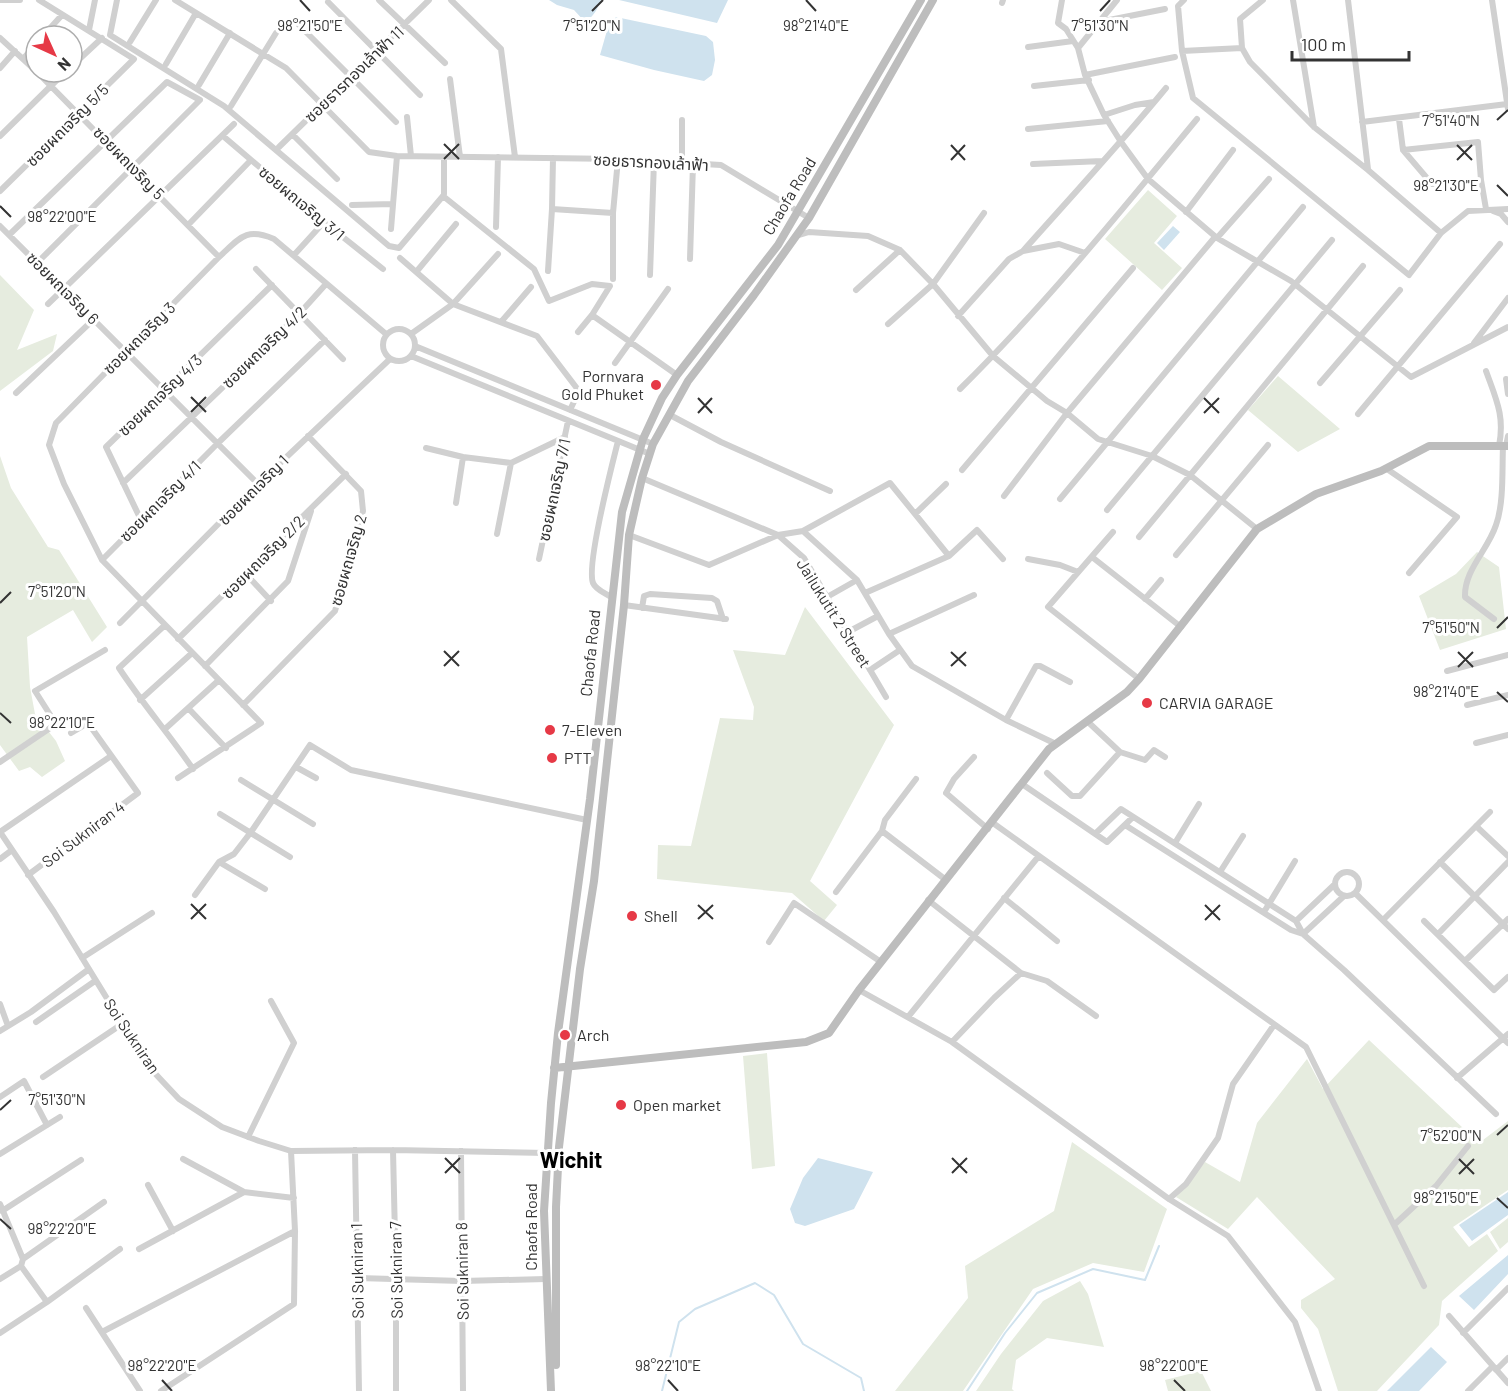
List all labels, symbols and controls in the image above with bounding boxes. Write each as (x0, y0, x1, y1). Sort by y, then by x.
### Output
text: 98°21'50"E (277, 16, 343, 34)
text: 7°51'20"N (563, 16, 621, 34)
text: 98°21'40"E (783, 16, 849, 34)
text: 7°51'30"N (1071, 16, 1129, 34)
street label: ซอยธารทองเล้าฟ้า 11 (300, 22, 407, 126)
north arrow (24, 24, 84, 84)
scale bar (1292, 24, 1409, 62)
text: 100 m (1301, 33, 1346, 55)
text: N (54, 54, 75, 75)
street label: ซอยผถเจริญ 5/5 (21, 79, 112, 170)
text: 7°51'40"N (1422, 111, 1480, 129)
street label: ซอยผถเงริญ 5 (90, 122, 169, 203)
street label: ซอยธารทองเล้าฟ้า (593, 149, 709, 174)
street label: Chaofa Road (758, 153, 819, 238)
street label: ซอยผถเจริญ 3/1 (256, 161, 349, 244)
text: 98°21'30"E (1413, 176, 1479, 194)
text: 98°22'00"E (27, 207, 97, 225)
street label: ซอยผถเจริญ 6 (23, 248, 103, 328)
street label: ซอยผถเจริญ 3 (99, 298, 179, 378)
street label: ซอยผถเจริญ 4/2 (218, 302, 310, 392)
street label: ซอยผถเจริญ 4/3 (114, 350, 206, 439)
place label: Pornvara Gold Phuket (561, 366, 644, 403)
marker: Pornvara Gold Phuket (649, 378, 663, 392)
street label: ซอยผถเจริญ 7/1 (533, 437, 574, 543)
street label: ซอยผถเจริญ 1 (214, 451, 292, 529)
street label: ซอยผถเจริญ 4/1 (115, 456, 204, 545)
street label: ซอยผถเจริญ 2/2 (217, 511, 308, 602)
street label: ซอยผถเจริญ 2 (325, 512, 370, 608)
street label: Jailukutit 2 Street (793, 555, 876, 671)
text: 7°51'20"N (28, 582, 86, 600)
street label: Chaofa Road (575, 609, 604, 697)
text: 7°51'50"N (1422, 618, 1480, 636)
text: 98°21'40"E (1413, 682, 1479, 700)
place label: CARVIA GARAGE (1159, 693, 1273, 712)
marker: CARVIA GARAGE (1140, 696, 1154, 710)
text: 98°22'10"E (29, 713, 95, 731)
place label: 7-Eleven (562, 720, 622, 739)
marker: 7-Eleven (543, 723, 557, 737)
place label: PTT (564, 748, 592, 767)
marker: PTT (545, 751, 559, 765)
street label: Soi Sukniran 4 (38, 796, 128, 871)
place label: Shell (644, 906, 678, 925)
marker: Shell (625, 909, 639, 923)
street label: Soi Sukniran (100, 995, 164, 1077)
place label: Arch (577, 1025, 609, 1044)
marker: Arch (558, 1028, 572, 1042)
text: 7°51'30"N (28, 1090, 86, 1108)
place label: Open market (633, 1095, 721, 1114)
marker: Open market (614, 1098, 628, 1112)
text: 7°52'00"N (1420, 1126, 1482, 1144)
district label: Wichit (540, 1146, 602, 1172)
street label: Chaofa Road (521, 1183, 540, 1271)
text: 98°21'50"E (1413, 1188, 1479, 1206)
text: 98°22'20"E (28, 1219, 96, 1237)
street label: Soi Sukniran 7 (385, 1221, 406, 1319)
street label: Soi Sukniran 8 (451, 1222, 472, 1320)
street label: Soi Sukniran 1 (346, 1223, 367, 1319)
text: 98°22'20"E (128, 1356, 196, 1374)
text: 98°22'10"E (635, 1356, 701, 1374)
text: 98°22'00"E (1139, 1356, 1209, 1374)

